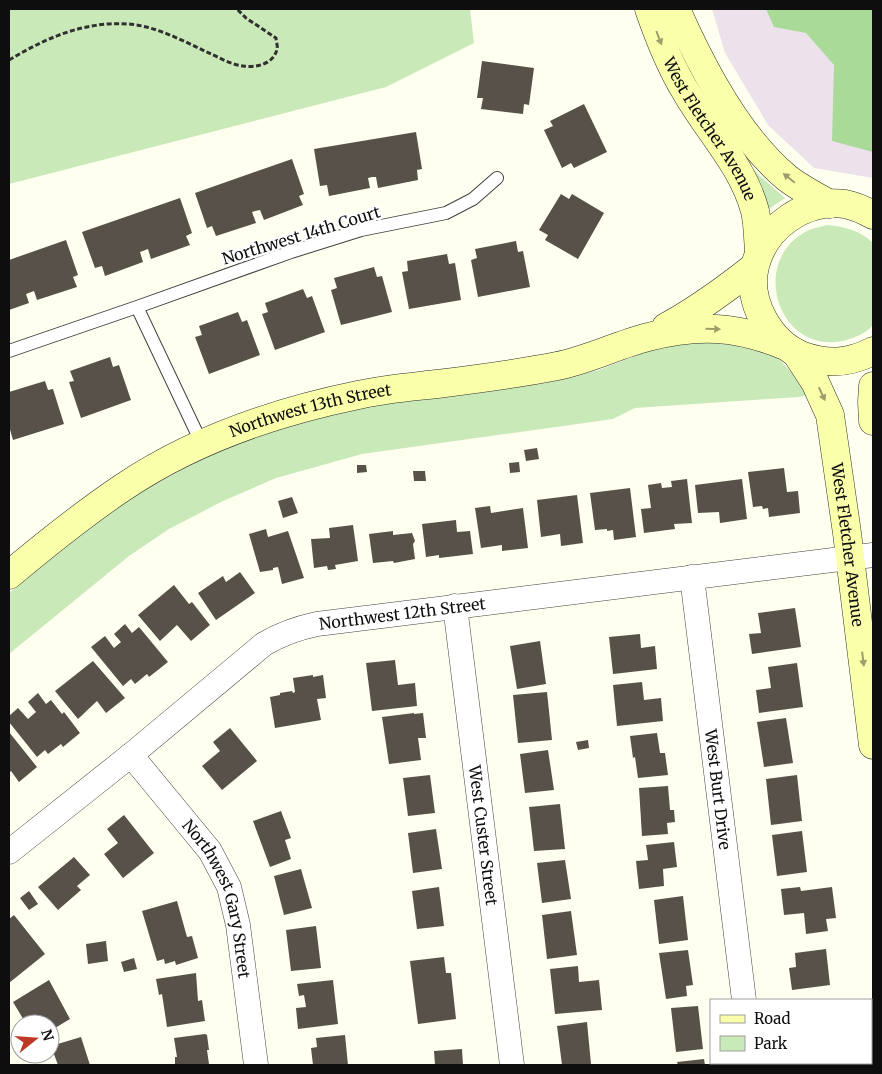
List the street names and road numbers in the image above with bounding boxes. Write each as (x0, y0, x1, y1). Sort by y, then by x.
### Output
street label: West Fletcher Avenue (659, 53, 761, 203)
street label: Northwest 14th Court (219, 201, 383, 269)
street label: Northwest 13th Street (226, 379, 393, 441)
street label: West Fletcher Avenue (827, 461, 868, 628)
street label: Northwest 12th Street (318, 593, 488, 634)
street label: West Burt Drive (701, 727, 735, 851)
street label: West Custer Street (465, 763, 502, 907)
street label: Northwest Gary Street (178, 815, 255, 980)

